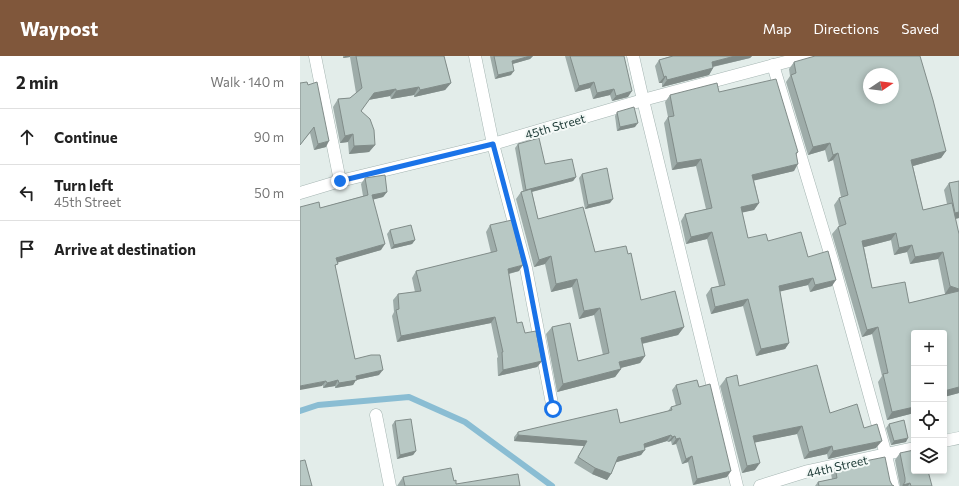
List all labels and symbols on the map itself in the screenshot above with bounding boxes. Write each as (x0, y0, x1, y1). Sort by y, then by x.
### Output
north arrow (863, 68, 899, 104)
street label: 45th Street (523, 111, 587, 141)
route end (331, 172, 349, 190)
route start (544, 400, 562, 418)
street label: 44th Street (805, 452, 869, 480)

